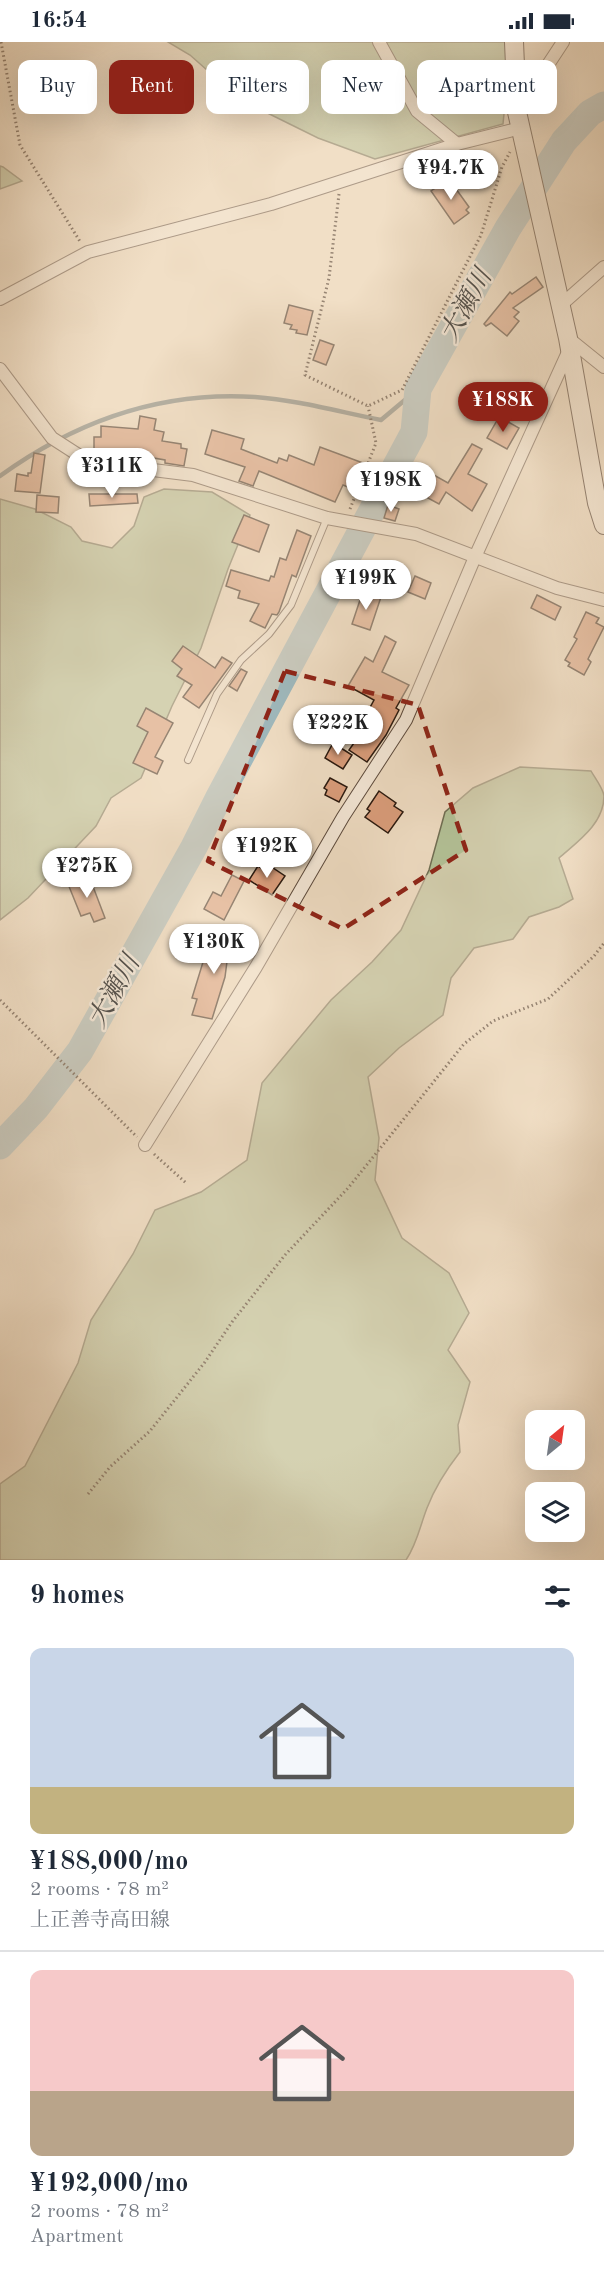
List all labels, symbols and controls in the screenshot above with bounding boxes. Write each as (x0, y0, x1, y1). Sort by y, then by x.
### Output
text: 16:54 (30, 10, 87, 32)
chip: Buy (18, 60, 97, 114)
chip: Rent (109, 60, 194, 114)
chip: Filters (206, 60, 309, 114)
chip: New (321, 60, 405, 114)
chip: Apartment (417, 60, 557, 114)
pin: ¥94.7K (402, 150, 500, 201)
text: ¥94.7K (417, 159, 485, 179)
water label: 大瀬川 (435, 262, 498, 346)
pin: ¥188K (461, 382, 545, 433)
text: ¥188K (472, 391, 534, 411)
pin: ¥311K (70, 448, 154, 499)
text: ¥311K (81, 457, 143, 477)
pin: ¥198K (349, 462, 433, 513)
text: ¥198K (360, 471, 422, 491)
pin: ¥199K (324, 560, 408, 611)
text: ¥199K (335, 569, 397, 589)
pin: ¥222K (296, 705, 380, 756)
text: ¥222K (307, 714, 369, 734)
pin: ¥192K (225, 828, 309, 879)
text: ¥192K (236, 837, 298, 857)
pin: ¥275K (45, 848, 129, 899)
text: ¥275K (56, 857, 118, 877)
pin: ¥130K (172, 924, 256, 975)
text: ¥130K (183, 933, 245, 953)
water label: 大瀬川 (83, 948, 146, 1032)
north arrow (525, 1410, 585, 1470)
map controls (525, 1410, 585, 1542)
button: layers (525, 1482, 585, 1542)
icon: filters (541, 1580, 574, 1613)
text: 9 homes (30, 1583, 124, 1609)
icon: home (248, 1687, 356, 1795)
text: ¥188,000/mo (30, 1849, 188, 1875)
text: 2 rooms · 78 m² (30, 1880, 169, 1900)
text: 上正善寺高田線 (30, 1911, 170, 1931)
icon: home (248, 2009, 356, 2117)
text: ¥192,000/mo (30, 2171, 188, 2197)
text: 2 rooms · 78 m² (30, 2202, 169, 2222)
text: Apartment (30, 2227, 124, 2247)

